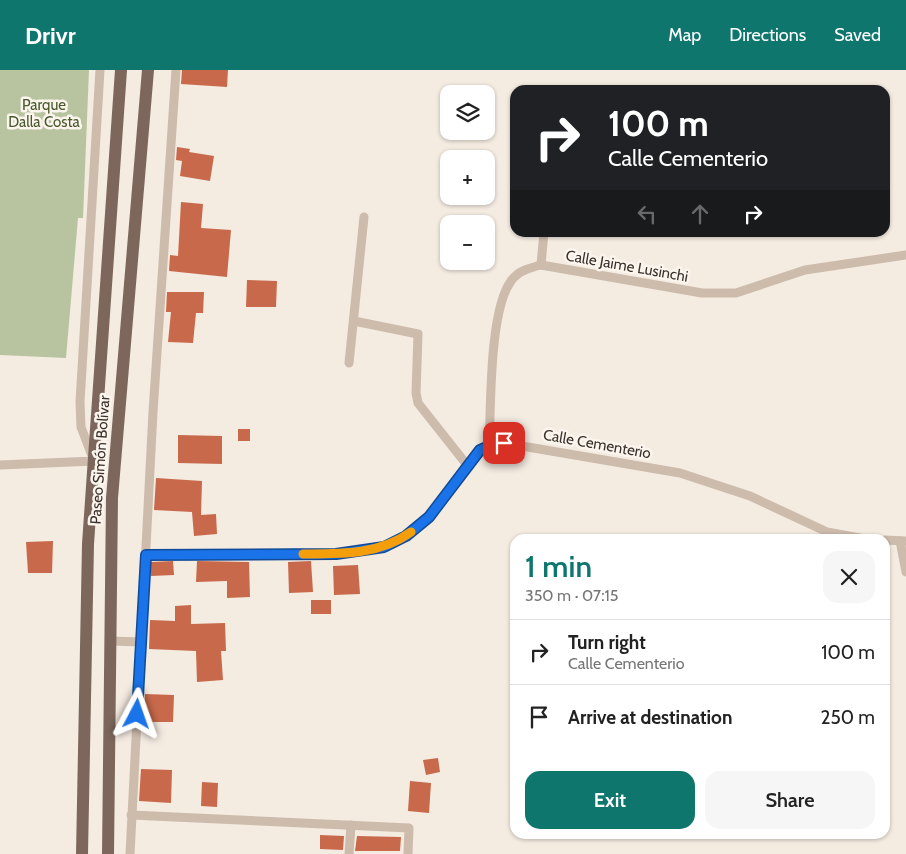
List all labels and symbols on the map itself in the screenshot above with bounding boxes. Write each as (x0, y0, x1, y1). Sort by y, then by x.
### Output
park label: Parque Dalla Costa (8, 96, 80, 131)
street label: Calle Jaime Lusinchi (564, 246, 690, 286)
street label: Paseo Simón Bolívar (87, 395, 114, 525)
pin (483, 422, 525, 464)
street label: Calle Cementerio (542, 426, 652, 462)
position arrow (110, 687, 162, 739)

